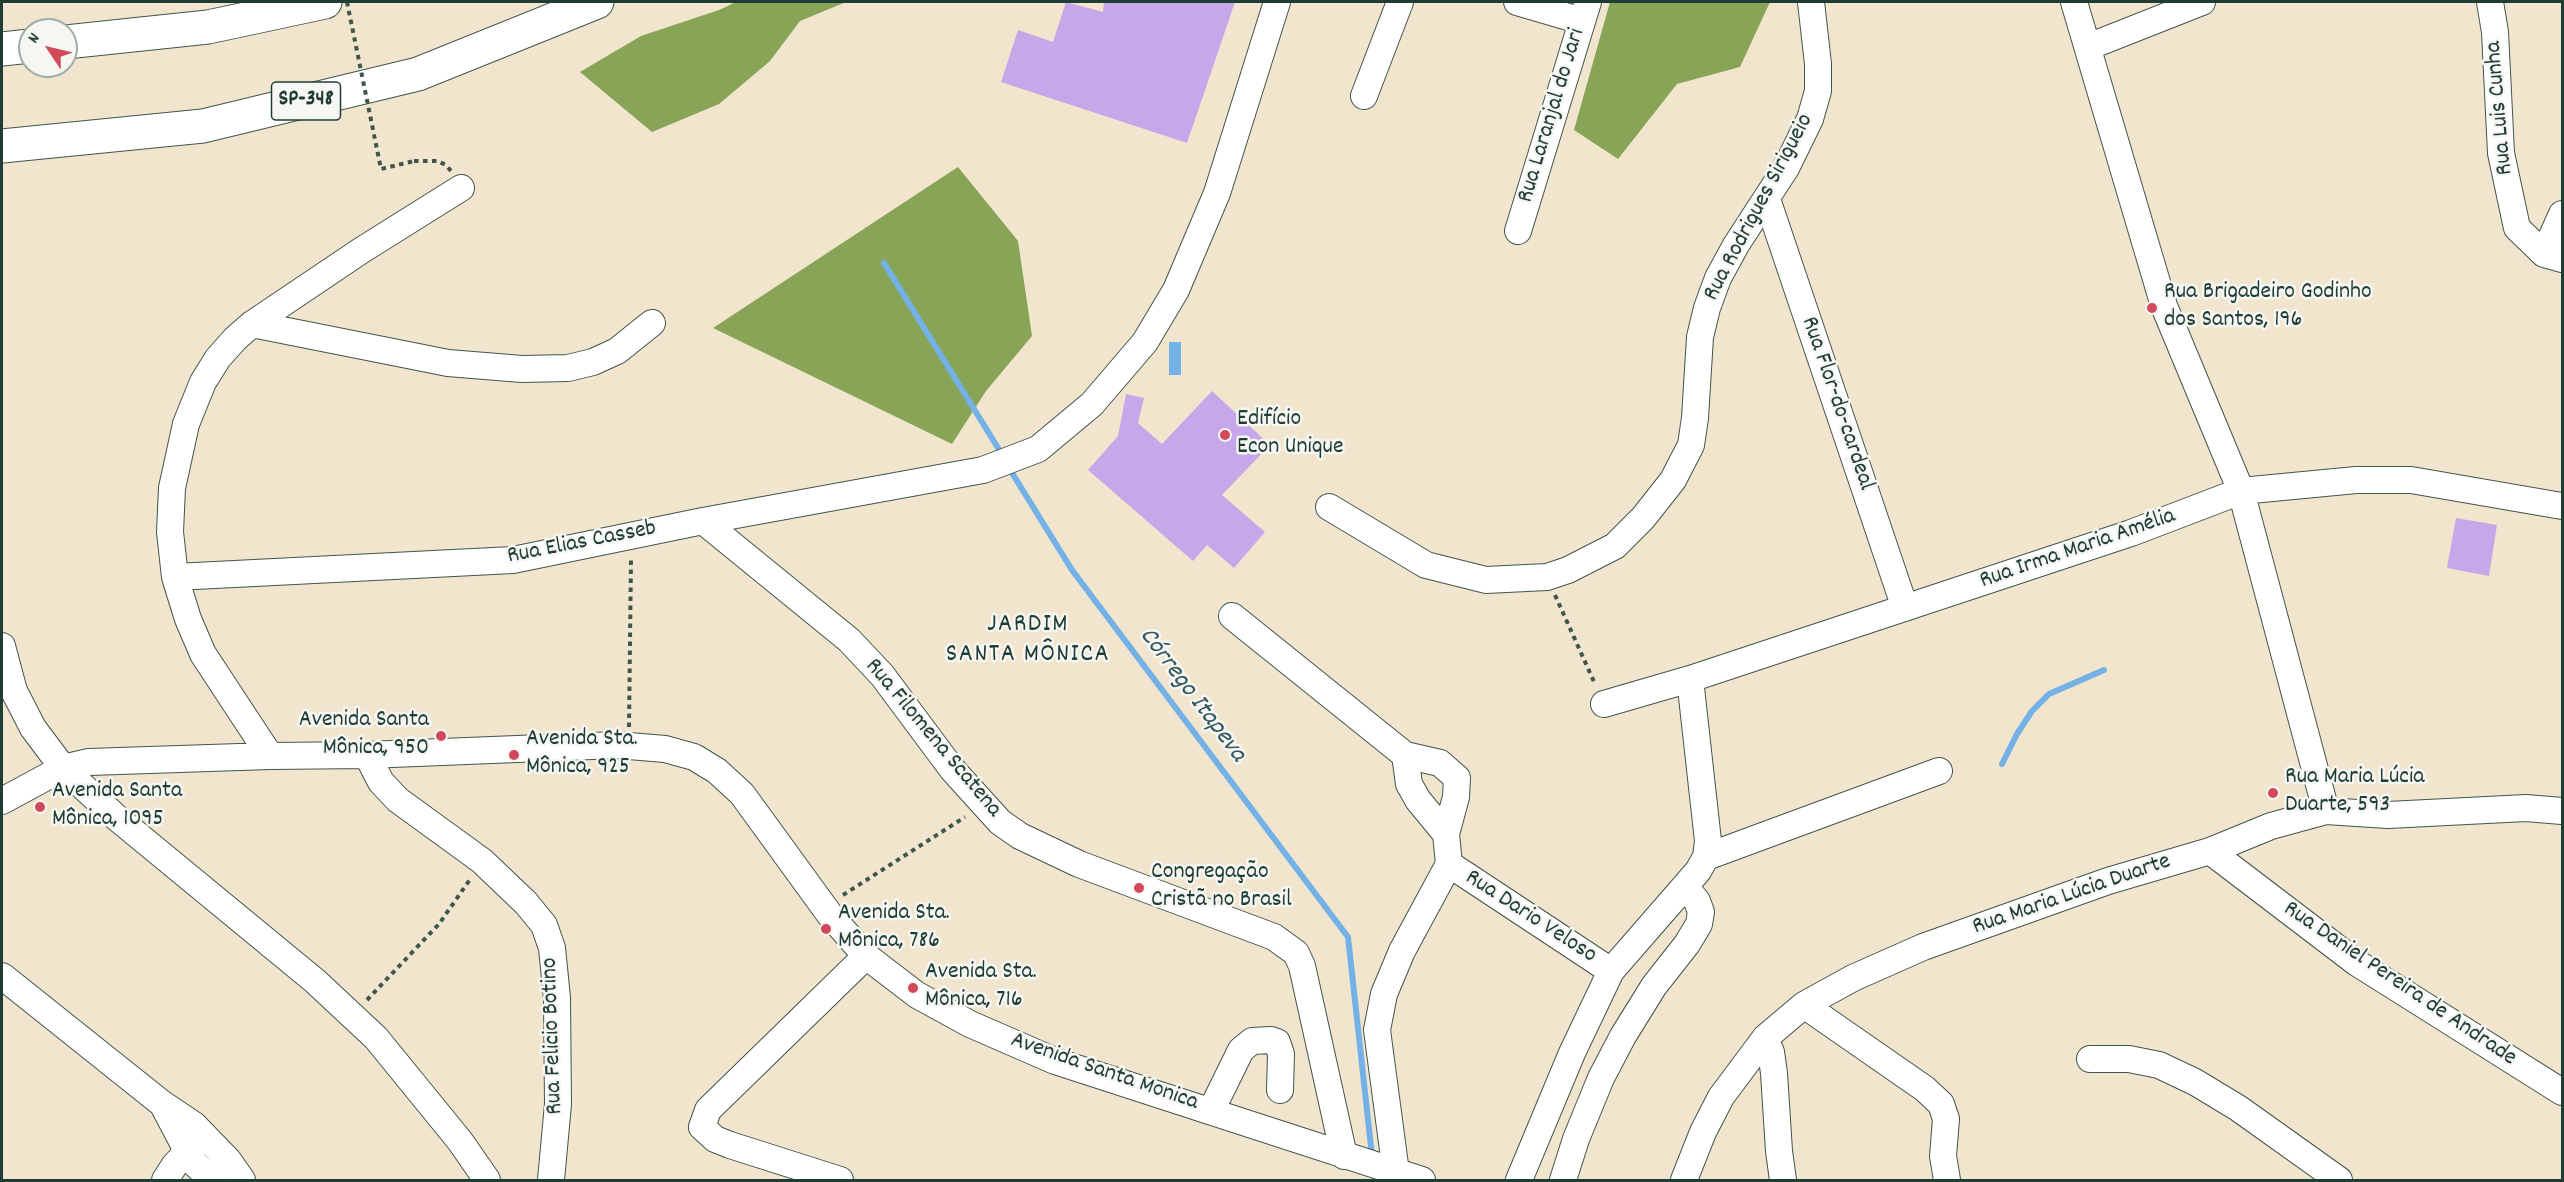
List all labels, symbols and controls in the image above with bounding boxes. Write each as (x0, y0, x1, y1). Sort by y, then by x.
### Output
north arrow (18, 18, 78, 78)
street label: Rua Laranjal do Jari (1513, 25, 1593, 207)
text: N (23, 29, 46, 48)
street label: Rua Luis Cunha (2481, 40, 2521, 176)
road number: SP-348 (272, 82, 340, 120)
street label: Rua Rodrigues Sirigueio (1699, 110, 1821, 306)
place label: Rua Brigadeiro Godinho dos Santos, 196 (2164, 280, 2372, 336)
marker: Rua Brigadeiro Godinho dos Santos, 196 (2145, 301, 2159, 315)
street label: Rua Flor-do-cardeal (1793, 313, 1879, 495)
place label: Edifício Econ Unique (1237, 407, 1343, 463)
marker: Edifício Econ Unique (1218, 428, 1232, 442)
street label: Rua Irma Maria Amélia (1976, 503, 2180, 597)
street label: Rua Elias Casseb (505, 515, 659, 573)
district label: JARDIM SANTA MÔNICA (946, 610, 1110, 672)
water label: Córrego Itapeva (1130, 623, 1252, 769)
street label: Rua Filomena Scatena (857, 654, 1007, 824)
place label: Avenida Santa Mônica, 950 (299, 708, 429, 764)
place label: Avenida Sta. Mônica, 925 (526, 727, 638, 783)
marker: Avenida Santa Mônica, 950 (434, 729, 448, 743)
marker: Avenida Sta. Mônica, 925 (507, 748, 521, 762)
place label: Rua Maria Lúcia Duarte, 593 (2285, 765, 2425, 821)
place label: Avenida Santa Mônica, 1095 (52, 779, 182, 835)
marker: Rua Maria Lúcia Duarte, 593 (2266, 786, 2280, 800)
marker: Avenida Santa Mônica, 1095 (33, 800, 47, 814)
street label: Rua Maria Lúcia Duarte (1969, 849, 2175, 943)
place label: Congregação Cristã no Brasil (1151, 860, 1292, 916)
street label: Rua Dario Veloso (1459, 865, 1601, 971)
marker: Congregação Cristã no Brasil (1132, 881, 1146, 895)
street label: Rua Daniel Pereira de Andrade (2277, 896, 2521, 1074)
place label: Avenida Sta. Mônica, 786 (838, 901, 950, 957)
marker: Avenida Sta. Mônica, 786 (819, 922, 833, 936)
street label: Rua Felicio Botino (537, 957, 571, 1115)
place label: Avenida Sta. Mônica, 716 (925, 960, 1037, 1016)
marker: Avenida Sta. Mônica, 716 (906, 981, 920, 995)
street label: Avenida Santa Monica (1006, 1027, 1202, 1119)

